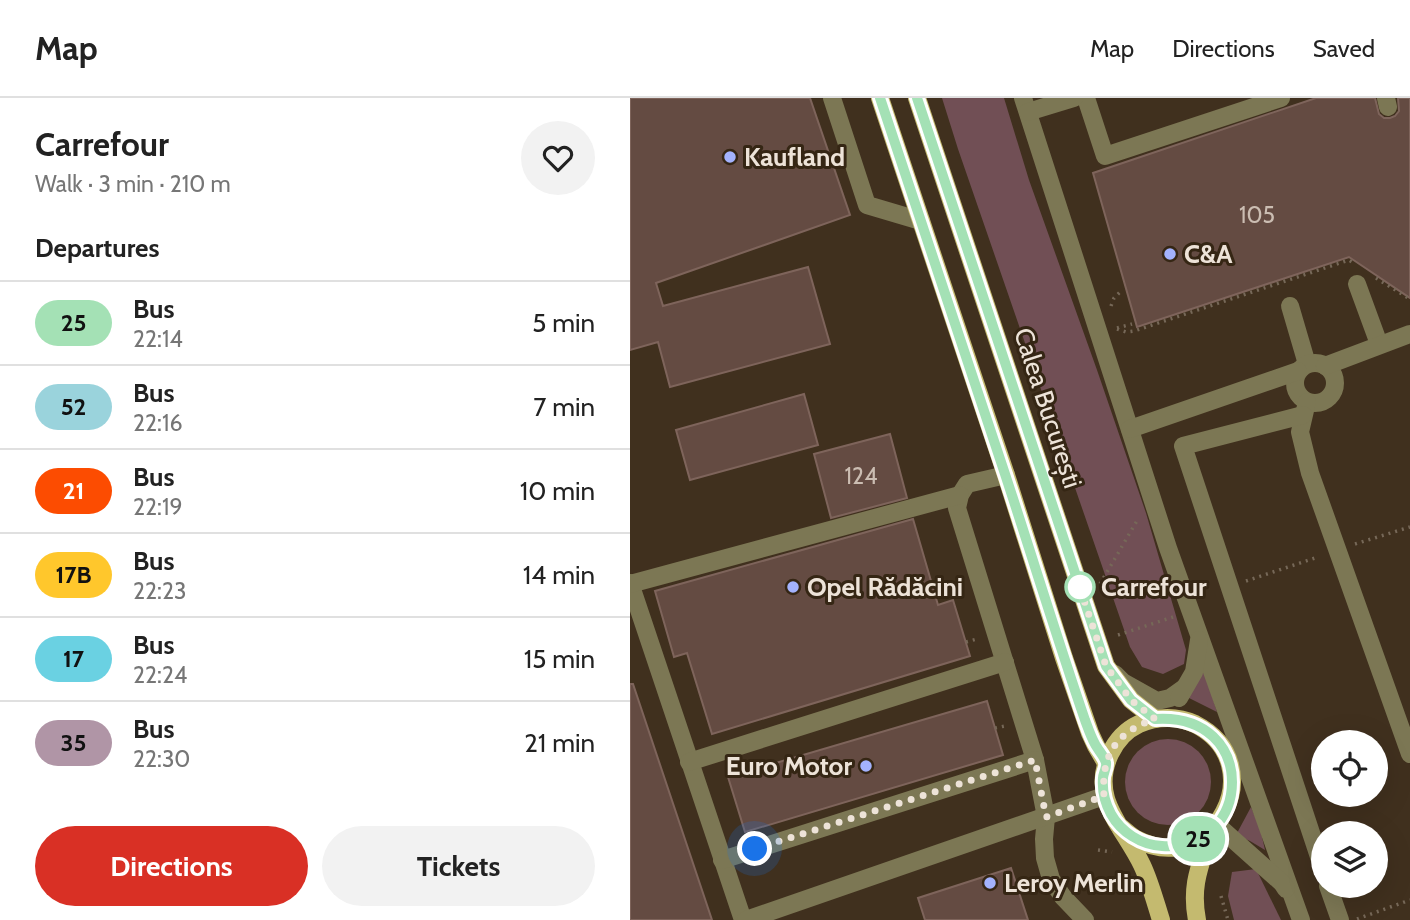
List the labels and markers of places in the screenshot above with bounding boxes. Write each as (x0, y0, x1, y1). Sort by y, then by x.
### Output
place label: Kaufland (744, 141, 845, 173)
marker: Kaufland (722, 149, 738, 165)
place label: C&A (1184, 238, 1233, 270)
marker: C&A (1162, 246, 1178, 262)
place label: Opel Rădăcini (807, 571, 963, 603)
place label: Carrefour (1101, 571, 1207, 603)
marker: Carrefour (1065, 572, 1095, 602)
marker: Opel Rădăcini (785, 579, 801, 595)
place label: Euro Motor (726, 750, 852, 782)
marker: Euro Motor (858, 758, 874, 774)
place label: Leroy Merlin (1004, 867, 1144, 899)
marker: Leroy Merlin (982, 875, 998, 891)

